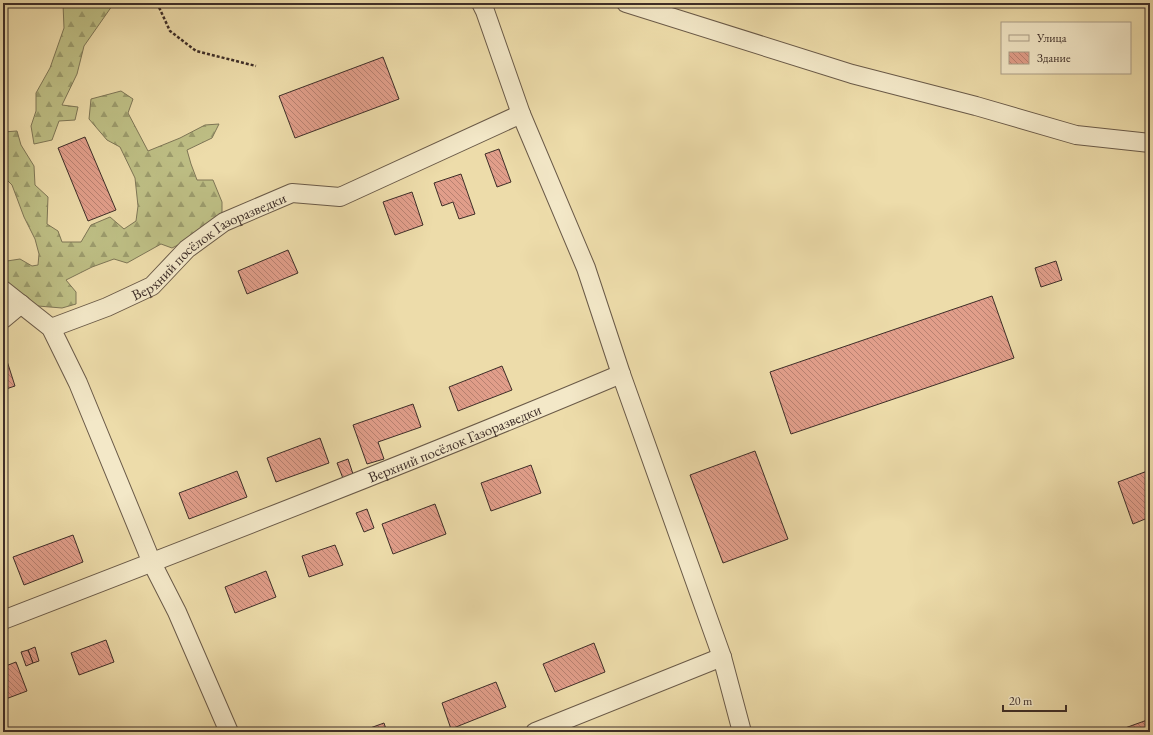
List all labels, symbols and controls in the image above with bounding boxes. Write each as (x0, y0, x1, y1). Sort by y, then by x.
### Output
legend (1001, 22, 1131, 74)
text: Улица (1036, 30, 1067, 46)
text: Здание (1037, 50, 1071, 66)
street label: Верхний посёлок Газоразведки (128, 187, 289, 304)
street label: Верхний посёлок Газоразведки (365, 399, 544, 486)
scale bar (1003, 687, 1066, 713)
text: 20 m (1009, 693, 1033, 709)

